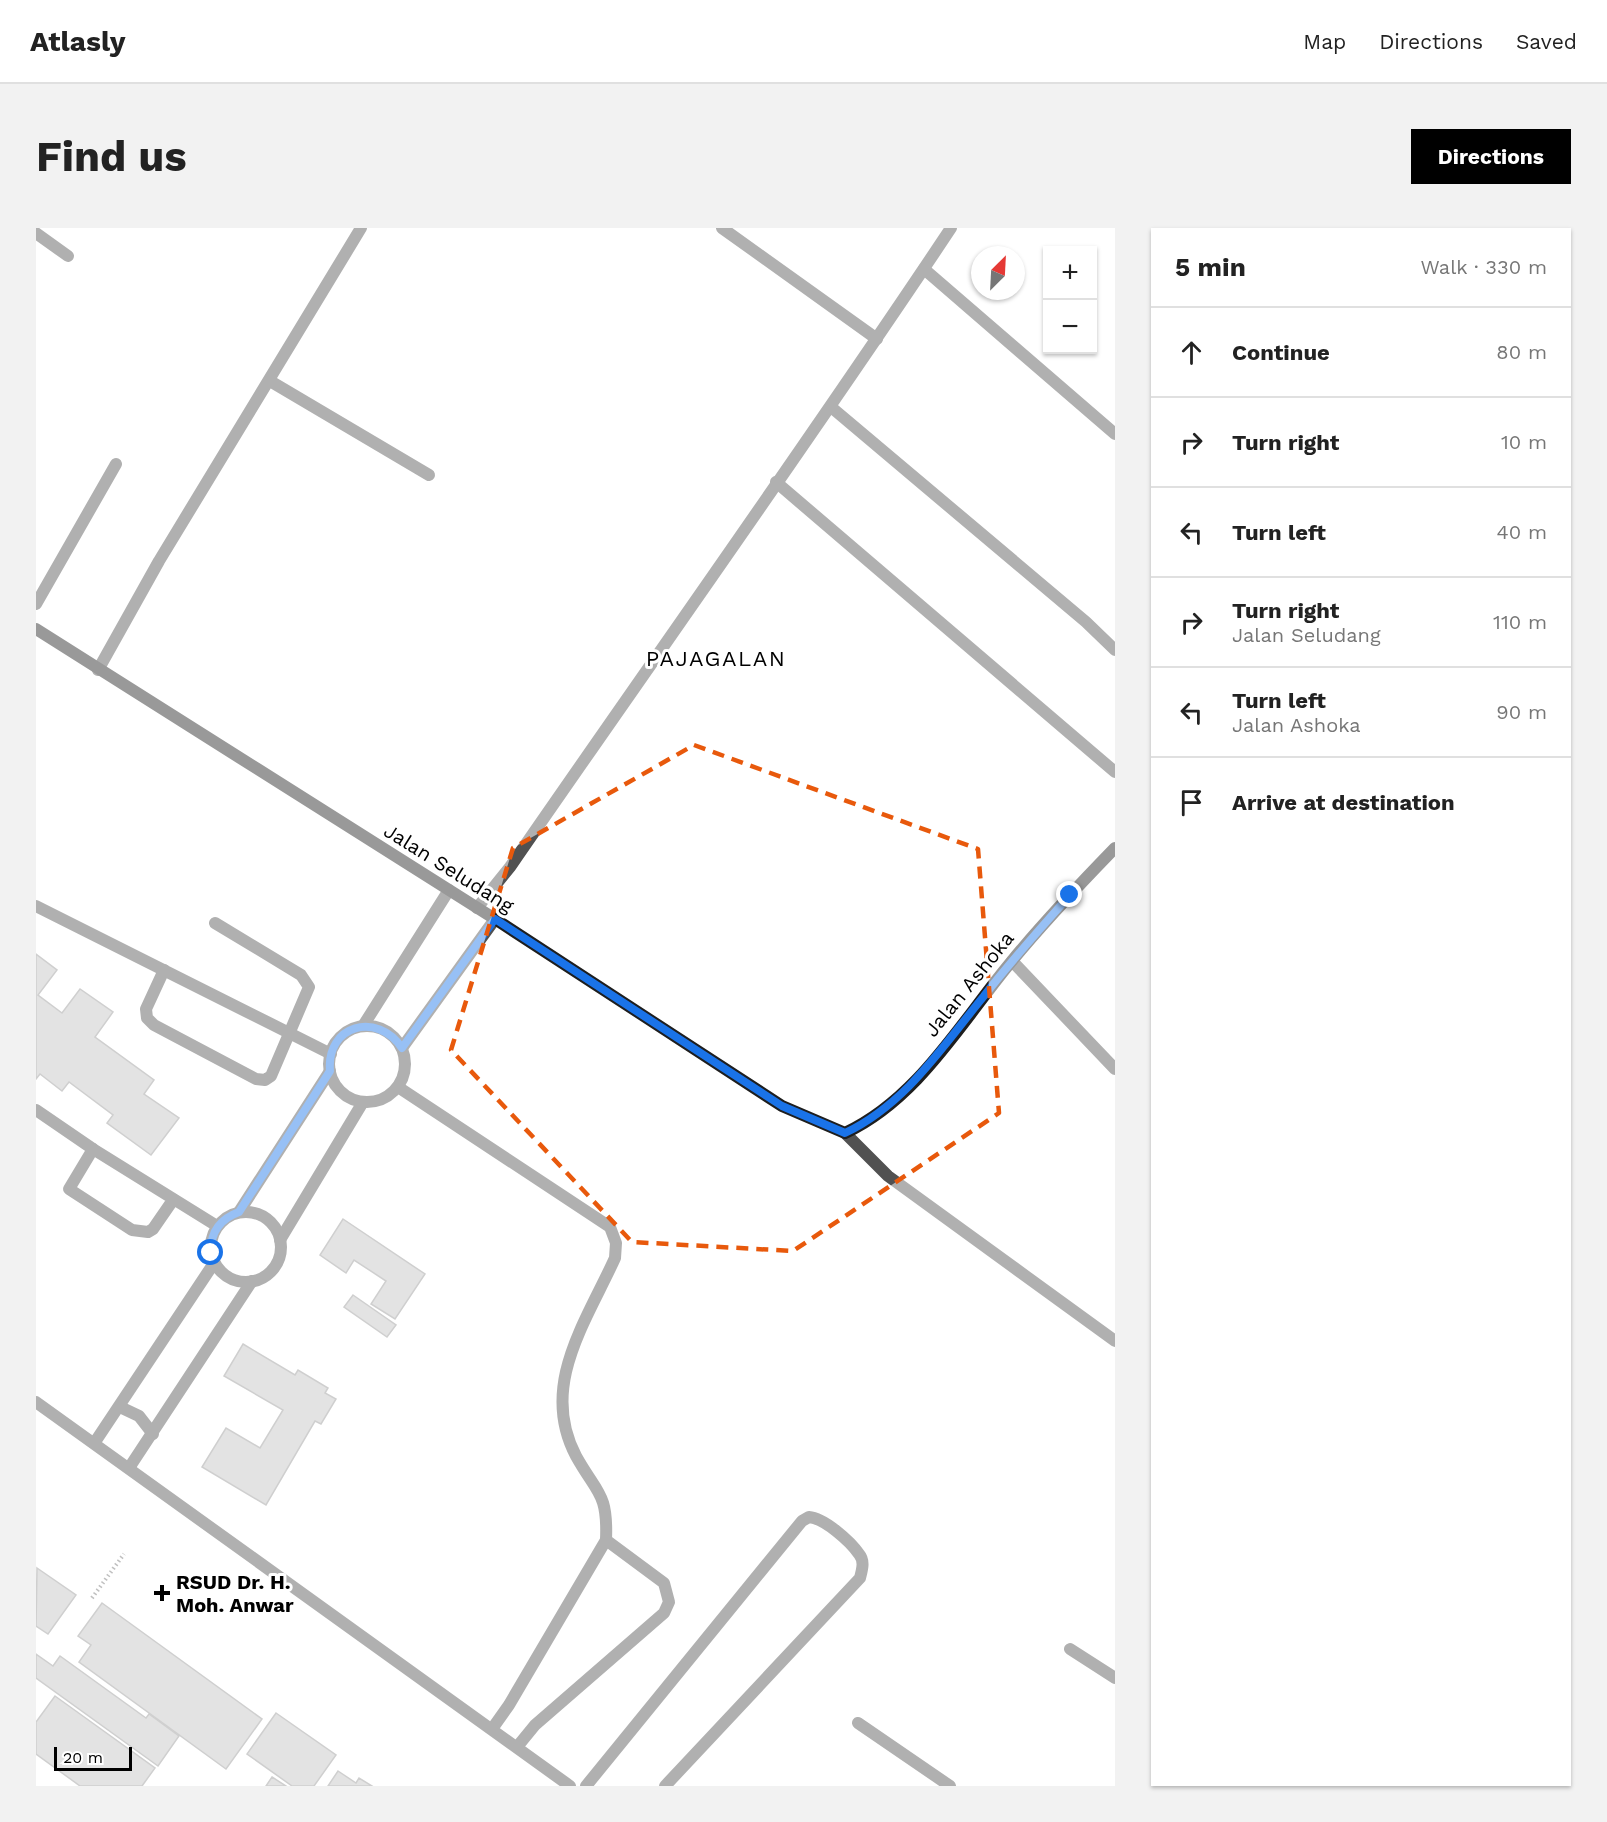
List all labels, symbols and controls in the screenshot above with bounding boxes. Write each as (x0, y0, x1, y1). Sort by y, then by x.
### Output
text: Atlasly (30, 25, 125, 58)
text: Map (1303, 29, 1346, 54)
text: Directions (1379, 29, 1483, 54)
text: Saved (1516, 29, 1577, 54)
button: Directions (1411, 129, 1571, 184)
text: Find us (36, 132, 187, 181)
north arrow (971, 246, 1025, 300)
map controls (1043, 246, 1097, 354)
button: + (1043, 246, 1097, 300)
text: 5 min (1175, 252, 1246, 282)
text: Walk · 330 m (1420, 255, 1547, 279)
button: − (1043, 300, 1097, 354)
icon: ahead (1175, 336, 1208, 369)
text: Continue (1232, 340, 1330, 365)
text: 80 m (1496, 340, 1547, 364)
icon: right (1175, 426, 1208, 459)
text: Turn right (1232, 430, 1339, 455)
text: 10 m (1501, 430, 1547, 454)
icon: left (1175, 516, 1208, 549)
text: Turn left (1232, 520, 1326, 545)
text: 40 m (1496, 520, 1547, 544)
text: Turn right (1232, 598, 1339, 623)
icon: right (1175, 606, 1208, 639)
text: 110 m (1493, 610, 1547, 634)
text: Jalan Seludang (1232, 623, 1381, 647)
district label: PAJAGALAN (646, 646, 786, 671)
text: Turn left (1232, 688, 1326, 713)
icon: left (1175, 696, 1208, 729)
text: 90 m (1496, 700, 1547, 724)
text: Jalan Ashoka (1232, 713, 1361, 737)
icon: arrive (1175, 786, 1208, 819)
text: Arrive at destination (1232, 790, 1455, 815)
street label: Jalan Seludang (380, 818, 519, 918)
route end (1056, 881, 1082, 907)
street label: Jalan Ashoka (919, 926, 1019, 1042)
route start (197, 1239, 223, 1265)
place label: RSUD Dr. H. Moh. Anwar (176, 1570, 294, 1617)
marker: RSUD Dr. H. Moh. Anwar (153, 1584, 171, 1602)
scale bar (54, 1744, 132, 1772)
text: 20 m (63, 1748, 103, 1767)

